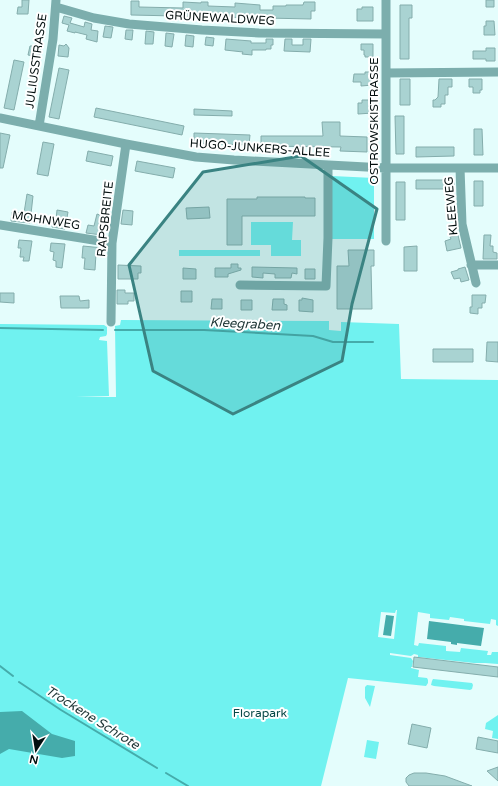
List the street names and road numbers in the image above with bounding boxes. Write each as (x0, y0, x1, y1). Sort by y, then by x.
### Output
street label: GRÜNEWALDWEG (165, 8, 275, 28)
street label: JULIUSSTRASSE (22, 12, 50, 109)
street label: OSTROWSKISTRASSE (367, 57, 381, 185)
street label: HUGO-JUNKERS-ALLEE (189, 136, 331, 160)
street label: KLEEWEG (441, 176, 461, 236)
street label: RAPSBREITE (94, 180, 116, 257)
street label: MOHNWEG (11, 208, 81, 232)

